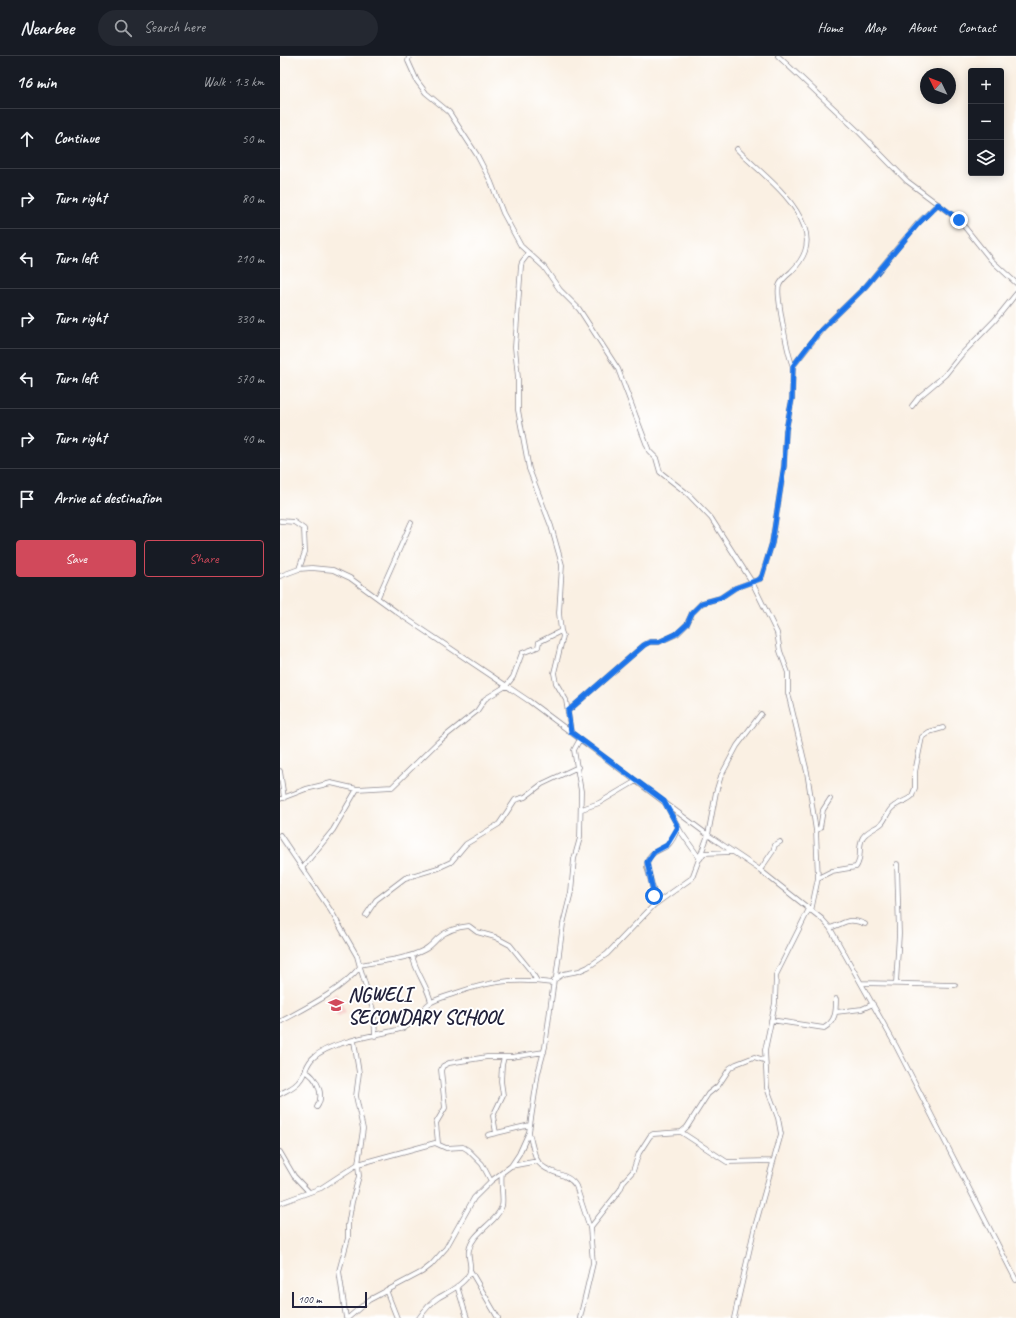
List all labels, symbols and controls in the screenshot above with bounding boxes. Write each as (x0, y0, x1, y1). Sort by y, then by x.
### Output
search box (98, 10, 378, 46)
text: Nearbee (20, 16, 74, 40)
icon: search (112, 17, 134, 39)
text: Search here (144, 18, 205, 37)
text: Home (817, 19, 843, 36)
text: Map (865, 19, 886, 36)
text: About (908, 19, 936, 36)
text: Contact (958, 19, 996, 36)
north arrow (920, 68, 956, 104)
map controls (968, 68, 1004, 176)
button: + (968, 68, 1004, 104)
text: 16 min (16, 72, 57, 93)
text: Walk · 1.3 km (203, 74, 264, 90)
button: − (968, 104, 1004, 140)
icon: ahead (16, 128, 38, 150)
text: Continue (54, 129, 99, 148)
text: 50 m (242, 131, 264, 147)
button: layers (968, 140, 1004, 176)
icon: right (16, 188, 38, 210)
text: Turn right (54, 189, 107, 208)
text: 80 m (242, 191, 264, 207)
route end (950, 211, 968, 229)
icon: left (16, 248, 38, 270)
text: Turn left (54, 249, 97, 268)
text: 210 m (236, 251, 264, 267)
icon: right (16, 308, 38, 330)
text: Turn right (54, 309, 107, 328)
text: 330 m (236, 311, 264, 327)
icon: left (16, 368, 38, 390)
text: Turn left (54, 369, 97, 388)
text: 570 m (236, 371, 264, 387)
icon: right (16, 428, 38, 450)
text: Turn right (54, 429, 107, 448)
text: 40 m (242, 431, 264, 447)
icon: arrive (16, 488, 38, 510)
text: Arrive at destination (54, 489, 161, 508)
button: Save (16, 540, 136, 577)
button: Share (144, 540, 264, 577)
route start (645, 887, 663, 905)
place label: NGWELI SECONDARY SCHOOL (348, 982, 506, 1030)
school or university icon: NGWELI SECONDARY SCHOOL (327, 996, 345, 1014)
scale bar (292, 1290, 367, 1309)
text: 100 m (298, 1292, 322, 1306)

